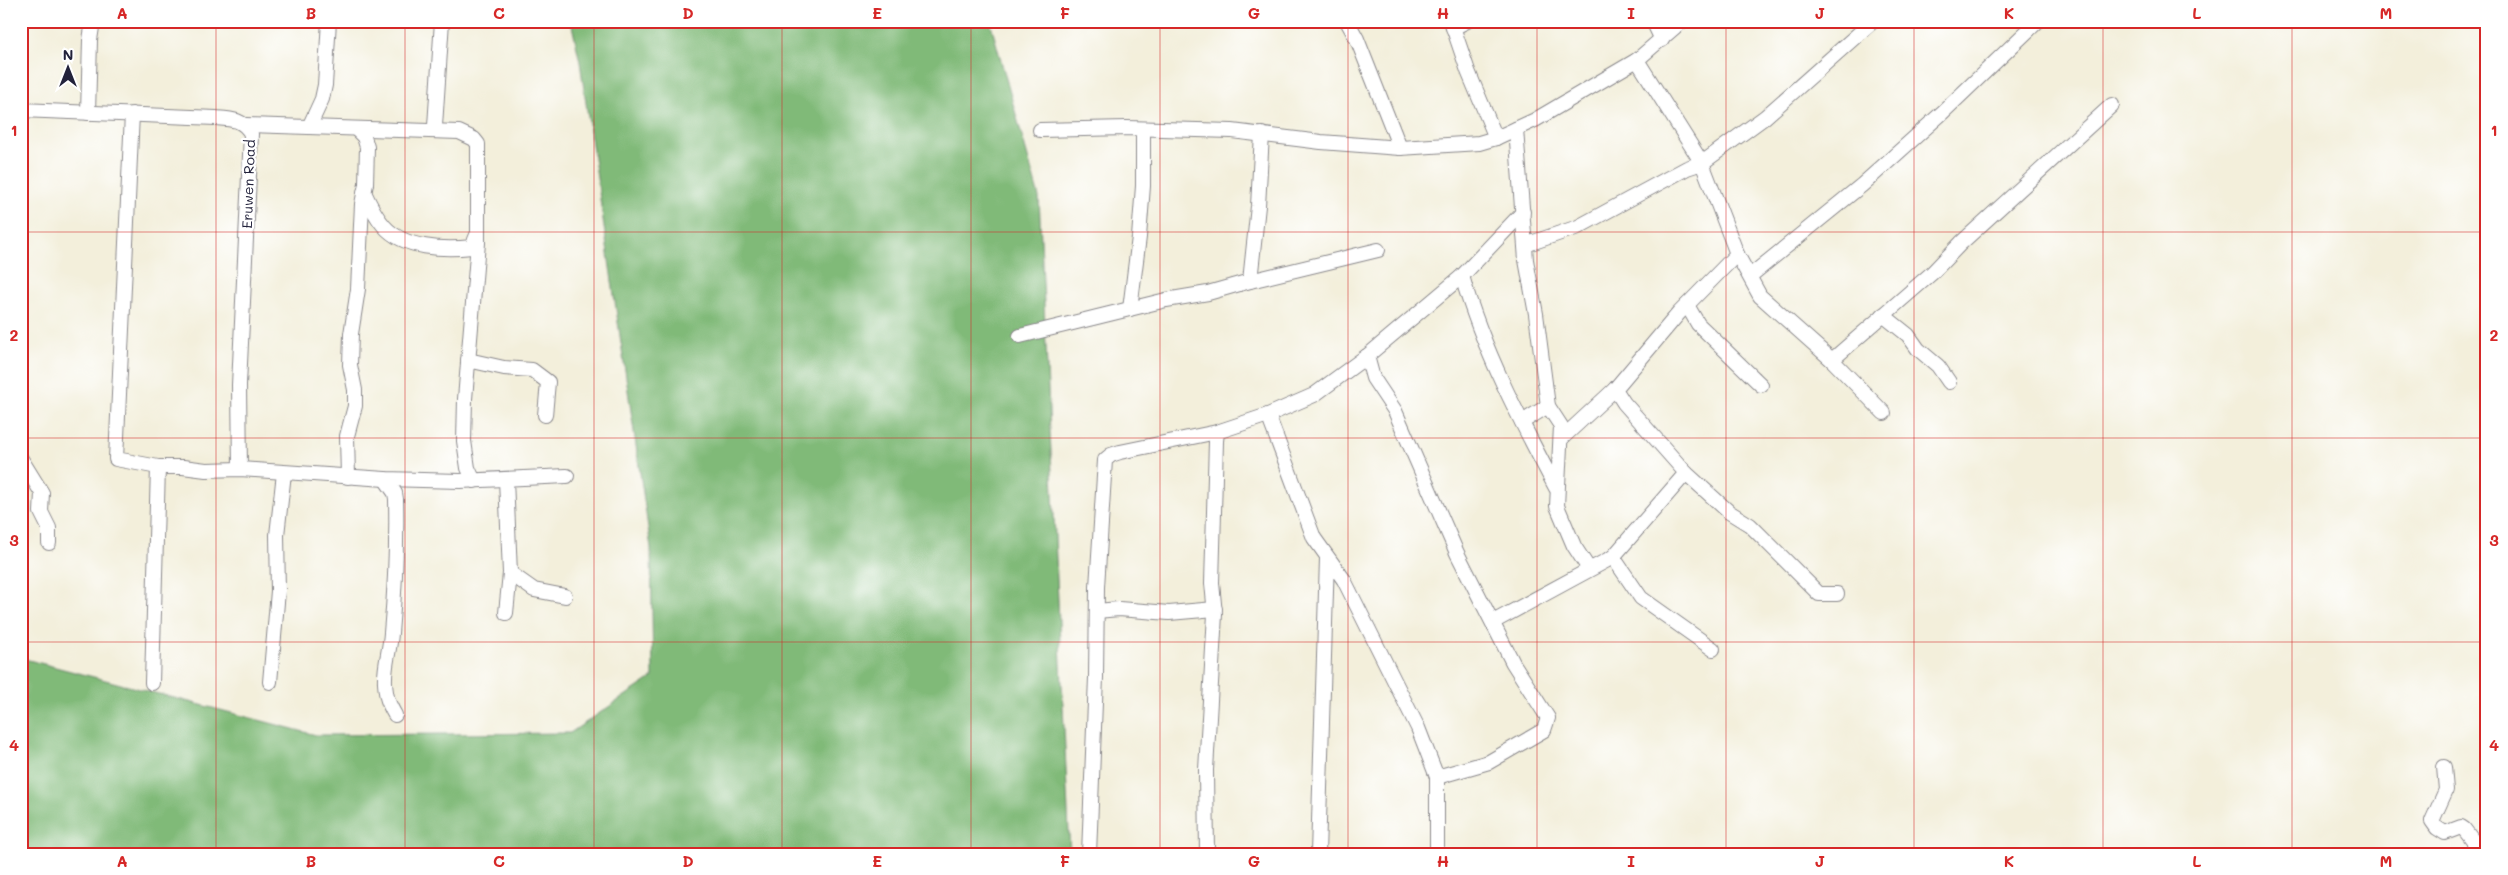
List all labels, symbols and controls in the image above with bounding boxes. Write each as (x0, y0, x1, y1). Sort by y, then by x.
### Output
text: A (116, 2, 128, 23)
text: B (306, 2, 316, 23)
text: C (493, 2, 505, 23)
text: D (682, 2, 694, 23)
text: E (872, 2, 882, 23)
text: F (1060, 2, 1070, 23)
text: G (1248, 2, 1260, 23)
text: H (1437, 2, 1449, 23)
text: I (1627, 2, 1635, 23)
text: J (1815, 2, 1825, 23)
text: K (2004, 2, 2014, 23)
text: L (2192, 2, 2202, 23)
text: M (2380, 2, 2392, 23)
north arrow (42, 42, 92, 92)
text: N (63, 45, 73, 64)
text: 1 (10, 119, 18, 140)
text: 1 (2490, 119, 2498, 140)
street label: Eruwen Road (237, 139, 259, 229)
text: 2 (10, 324, 19, 345)
text: 2 (2490, 324, 2499, 345)
text: 3 (9, 529, 19, 550)
text: 3 (2489, 529, 2499, 550)
text: 4 (9, 734, 19, 755)
text: 4 (2489, 734, 2499, 755)
text: A (116, 850, 128, 871)
text: B (306, 850, 316, 871)
text: C (493, 850, 505, 871)
text: D (682, 850, 694, 871)
text: E (872, 850, 882, 871)
text: F (1060, 850, 1070, 871)
text: G (1248, 850, 1260, 871)
text: H (1437, 850, 1449, 871)
text: I (1627, 850, 1635, 871)
text: J (1815, 850, 1825, 871)
text: K (2004, 850, 2014, 871)
text: L (2192, 850, 2202, 871)
text: M (2380, 850, 2392, 871)

